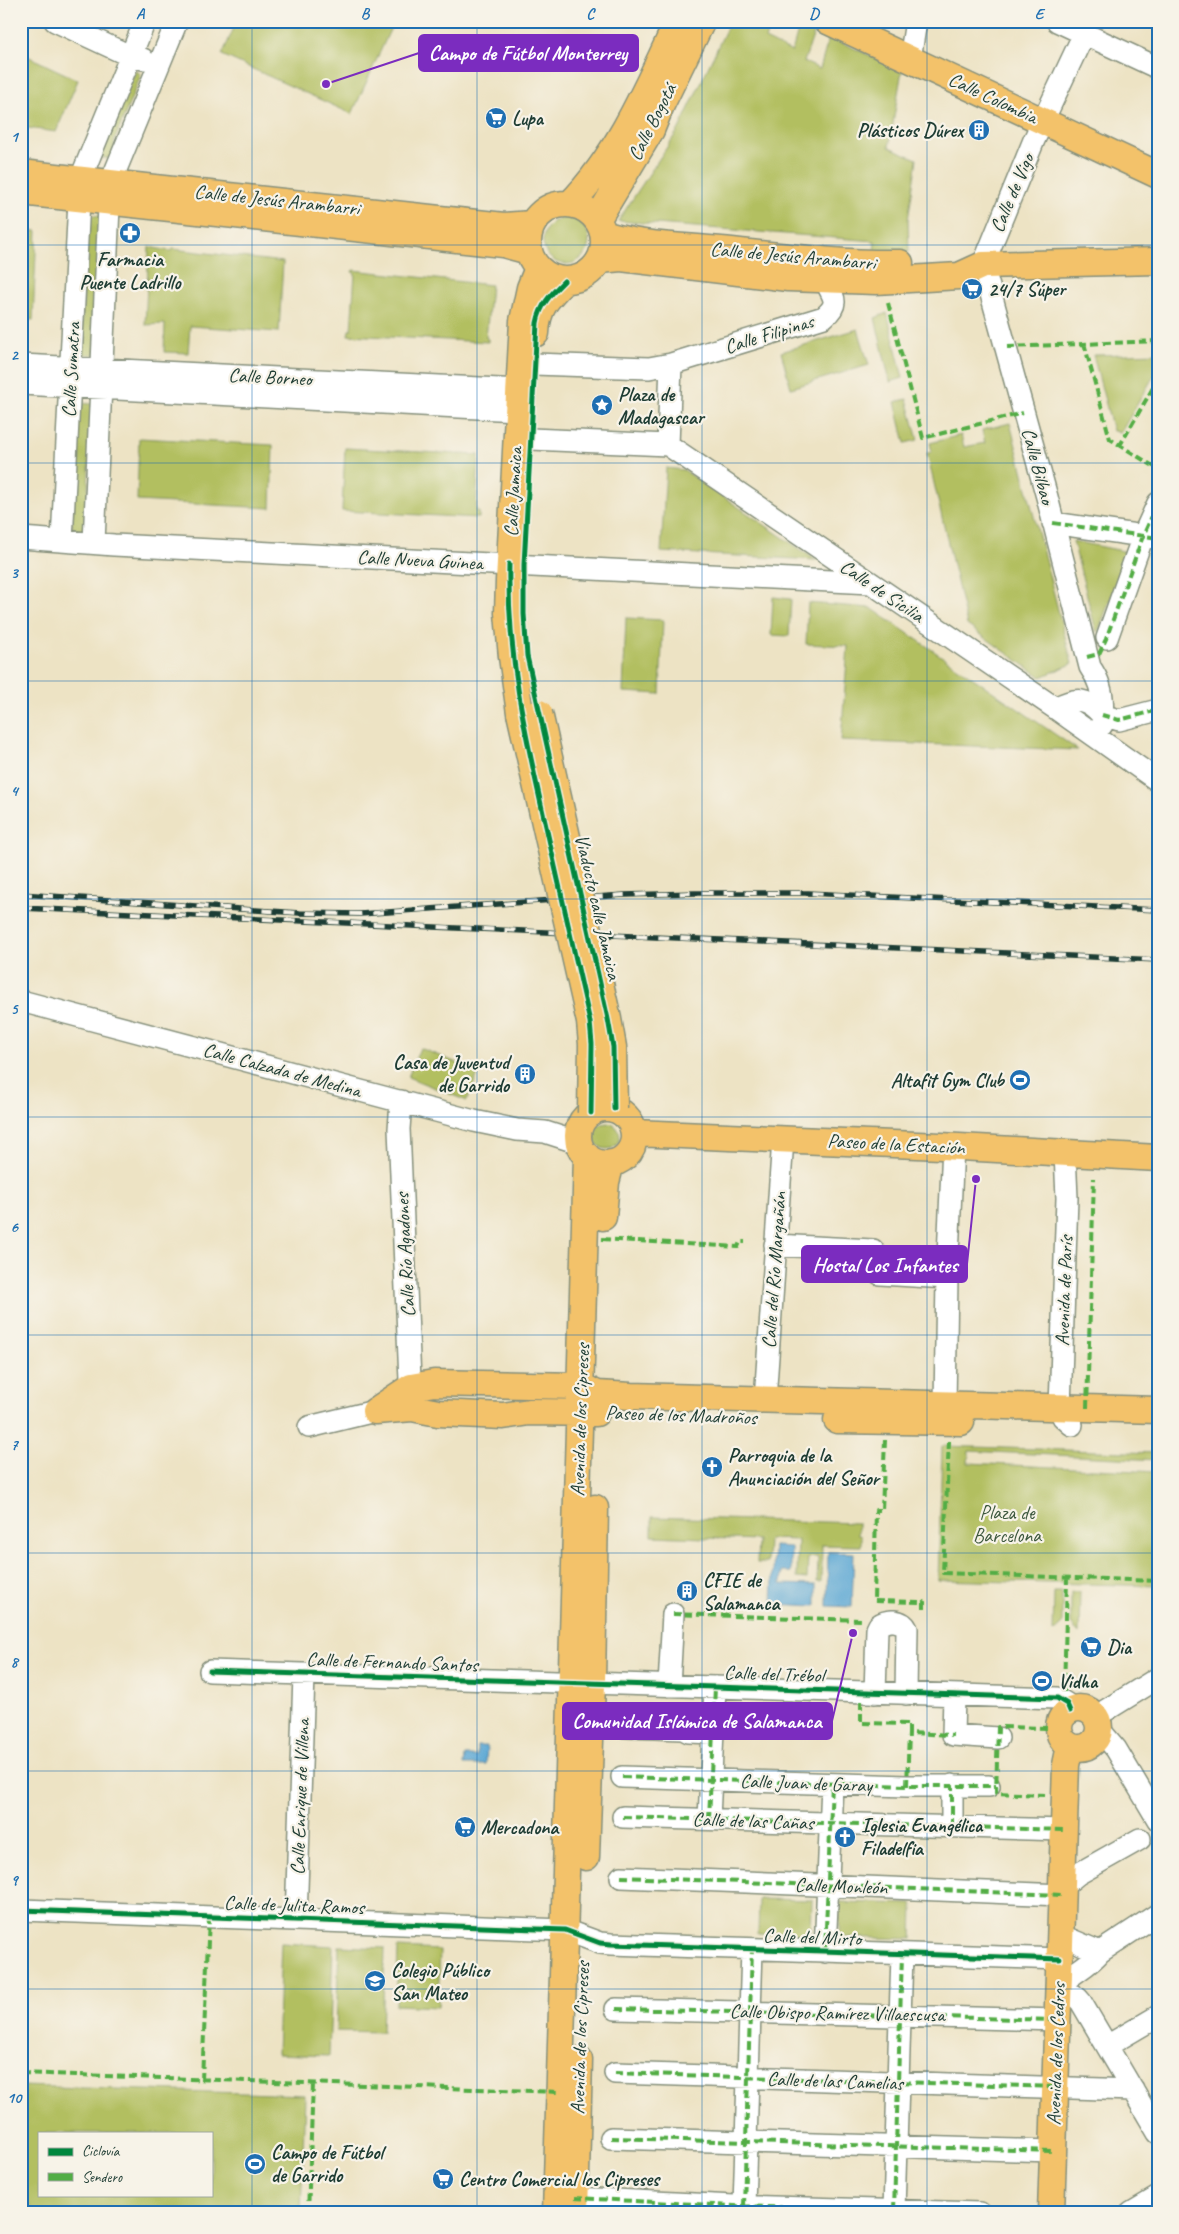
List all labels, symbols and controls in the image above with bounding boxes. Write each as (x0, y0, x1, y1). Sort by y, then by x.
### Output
text: A (136, 4, 146, 24)
text: B (361, 4, 371, 24)
text: C (586, 4, 596, 24)
text: D (809, 4, 820, 24)
text: E (1035, 4, 1046, 24)
callout: Campo de Fútbol Monterrey (419, 35, 638, 71)
text: Campo de Fútbol Monterrey (429, 40, 629, 67)
street label: Calle Colombia (945, 67, 1043, 130)
street label: Calle Bogotá (622, 77, 683, 165)
supermarket icon: Lupa (484, 106, 508, 130)
place label: Lupa (512, 106, 545, 131)
place label: Plásticos Dúrex (857, 118, 965, 143)
building icon: Plásticos Dúrex (967, 118, 991, 142)
text: 1 (10, 127, 19, 147)
street label: Calle de Vigo (984, 148, 1041, 236)
street label: Calle de Jesús Arambarri (193, 179, 363, 221)
pharmacy icon: Farmacia Puente Ladrillo (118, 221, 142, 245)
street label: Calle de Jesús Arambarri (709, 236, 879, 276)
place label: Farmacia Puente Ladrillo (79, 247, 182, 295)
supermarket icon: 24/7 Súper (960, 277, 984, 301)
place label: 24/7 Súper (988, 277, 1068, 302)
street label: Calle Filipinas (721, 308, 819, 359)
street label: Calle Sumatra (56, 320, 86, 418)
text: 2 (10, 345, 19, 365)
street label: Calle Borneo (228, 362, 314, 392)
place label: Plaza de Madagascar (618, 382, 707, 430)
place icon: Plaza de Madagascar (590, 393, 614, 417)
street label: Calle Bilbao (1016, 425, 1061, 509)
street label: Calle Jamaica (498, 445, 528, 537)
street label: Calle Nueva Guinea (357, 544, 485, 576)
street label: Calle de Sicilia (835, 554, 930, 629)
text: 3 (10, 563, 19, 583)
text: 4 (10, 781, 19, 801)
street label: Viaducto calle Jamaica (569, 832, 627, 984)
text: 5 (11, 999, 20, 1019)
street label: Calle Calzada de Medina (200, 1037, 365, 1104)
place label: Casa de Juventud de Garrido (393, 1050, 513, 1098)
building icon: Casa de Juventud de Garrido (513, 1062, 537, 1086)
place label: Altafit Gym Club (891, 1068, 1006, 1093)
sports icon: Altafit Gym Club (1008, 1068, 1032, 1092)
street label: Paseo de la Estación (827, 1128, 966, 1160)
street label: Calle Río Agadones (389, 1190, 421, 1318)
street label: Calle del Río Margañán (756, 1190, 792, 1349)
text: 6 (10, 1217, 19, 1237)
street label: Avenida de París (1050, 1233, 1078, 1346)
callout: Hostal Los Infantes (802, 1246, 967, 1282)
text: Hostal Los Infantes (812, 1252, 960, 1278)
street label: Avenida de los Cipreses (565, 1341, 595, 1497)
street label: Paseo de los Madroños (605, 1400, 759, 1430)
text: 7 (10, 1435, 19, 1455)
place label: Parroquia de la Anunciación del Señor (728, 1443, 882, 1491)
church icon: Parroquia de la Anunciación del Señor (700, 1455, 724, 1479)
park label: Plaza de Barcelona (973, 1500, 1042, 1548)
place label: CFIE de Salamanca (703, 1568, 781, 1616)
building icon: CFIE de Salamanca (675, 1579, 699, 1603)
supermarket icon: Dia (1079, 1635, 1103, 1659)
place label: Dia (1107, 1635, 1133, 1660)
street label: Calle de Fernando Santos (306, 1647, 480, 1678)
text: 8 (10, 1652, 19, 1672)
street label: Calle del Trébol (724, 1660, 828, 1688)
sports icon: Vidha (1030, 1669, 1054, 1693)
place label: Vidha (1058, 1669, 1099, 1694)
callout: Comunidad Islámica de Salamanca (563, 1703, 832, 1739)
text: Comunidad Islámica de Salamanca (572, 1708, 823, 1734)
street label: Calle Enrique de Villena (285, 1717, 315, 1876)
street label: Calle Juan de Garay (739, 1768, 875, 1798)
street label: Calle de las Cañas (692, 1806, 816, 1836)
place label: Iglesia Evangélica Filadelfia (861, 1813, 984, 1861)
supermarket icon: Mercadona (453, 1815, 477, 1839)
place label: Mercadona (481, 1815, 560, 1840)
church icon: Iglesia Evangélica Filadelfia (833, 1825, 857, 1849)
text: 9 (10, 1870, 19, 1890)
street label: Calle Monleón (794, 1872, 889, 1900)
street label: Calle de Julita Ramos (224, 1890, 367, 1920)
street label: Calle del Mirto (763, 1923, 863, 1951)
place label: Colegio Público San Mateo (391, 1958, 491, 2006)
street label: Avenida de los Cipreses (565, 1959, 595, 2115)
school or university icon: Colegio Público San Mateo (363, 1969, 387, 1993)
street label: Avenida de los Cedros (1041, 1980, 1071, 2126)
street label: Calle Obispo Ramírez Villaescusa (729, 1999, 946, 2027)
street label: Calle de las Camelias (766, 2066, 906, 2096)
text: 10 (7, 2088, 23, 2108)
legend (38, 2132, 212, 2196)
place label: Campo de Fútbol de Garrido (271, 2140, 386, 2188)
text: Ciclovía (82, 2142, 121, 2161)
sports icon: Campo de Fútbol de Garrido (243, 2152, 267, 2176)
supermarket icon: Centro Comercial los Cipreses (431, 2167, 455, 2191)
place label: Centro Comercial los Cipreses (459, 2167, 661, 2192)
text: Sendero (82, 2168, 123, 2187)

